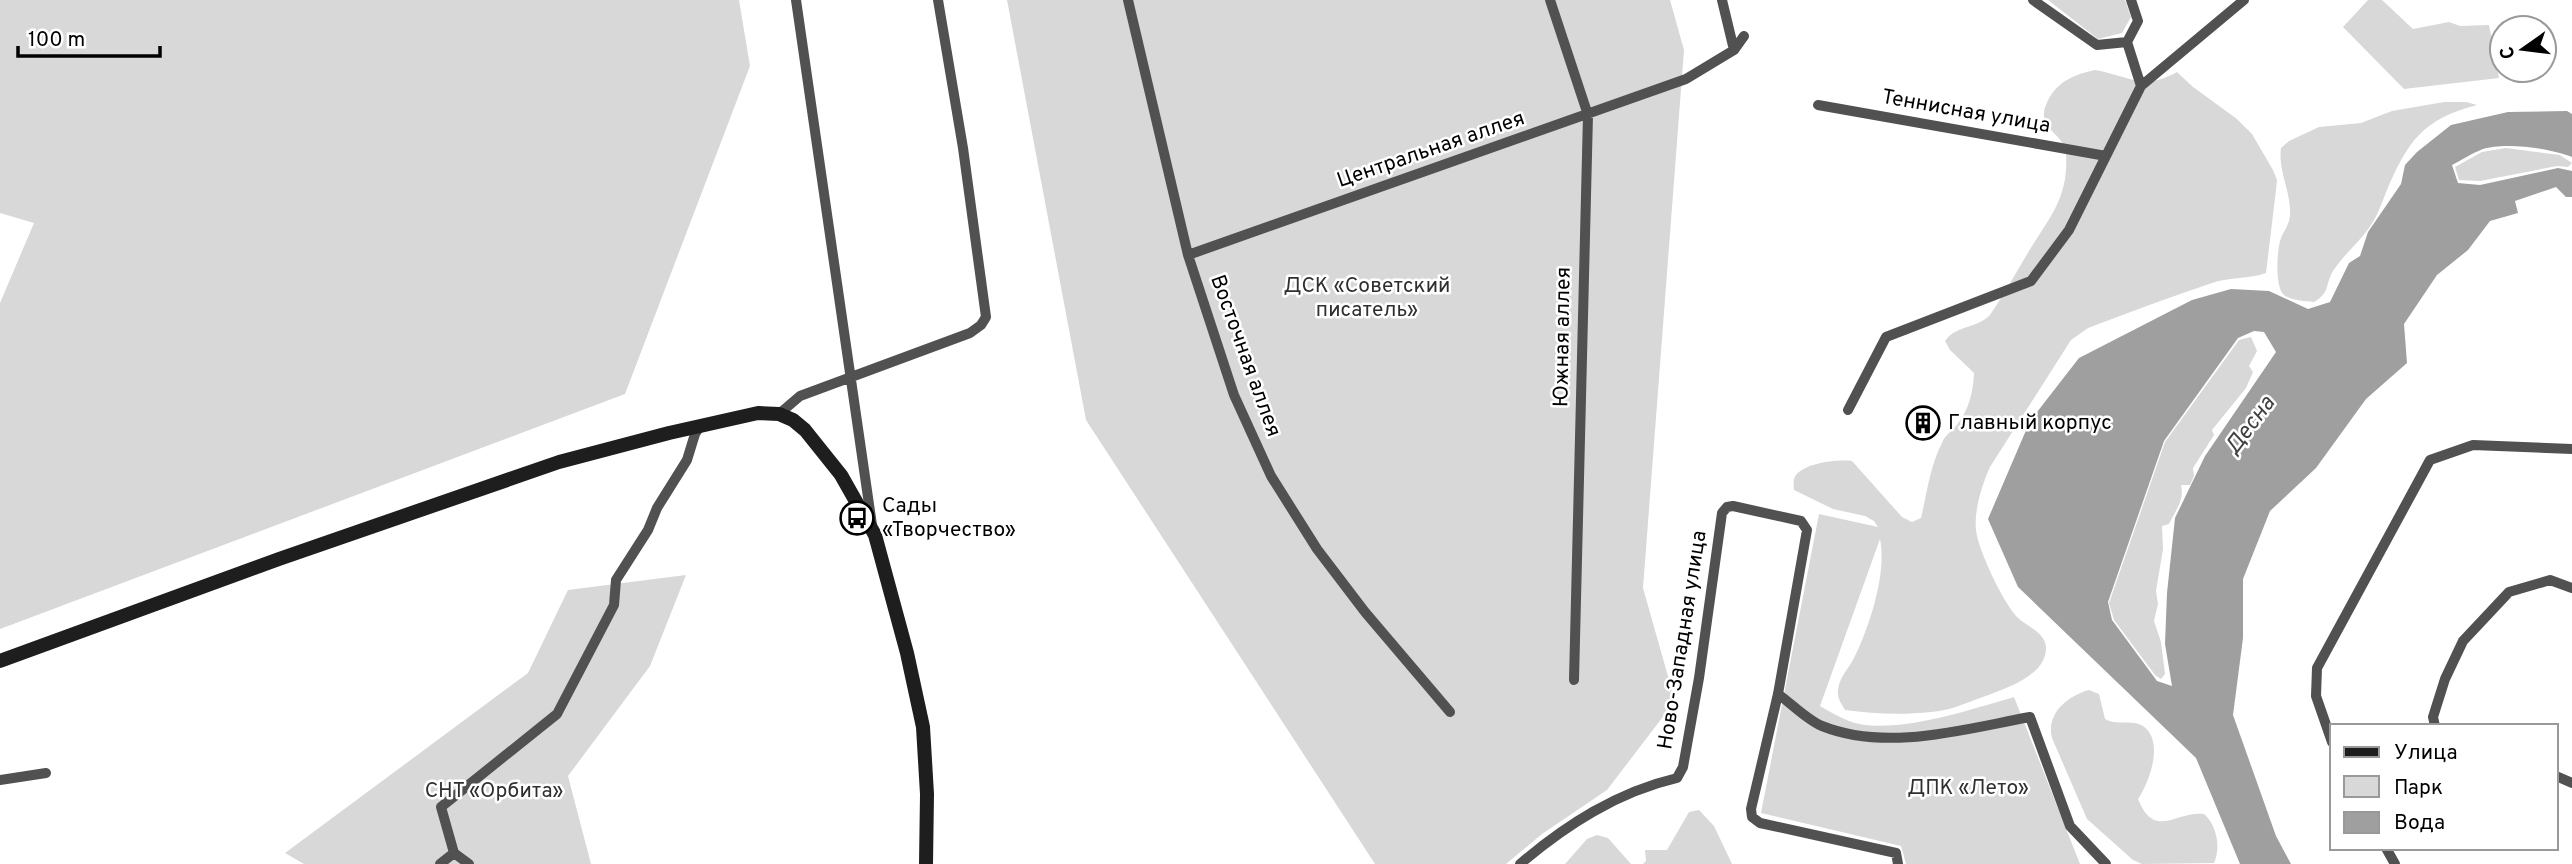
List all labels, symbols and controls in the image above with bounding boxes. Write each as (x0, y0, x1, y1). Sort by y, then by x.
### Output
scale bar (18, 14, 159, 58)
north arrow (2488, 14, 2558, 84)
text: 100 m (28, 27, 85, 54)
text: С (2495, 44, 2522, 61)
street label: Теннисная улица (1880, 84, 2052, 140)
street label: Центральная аллея (1334, 105, 1528, 195)
street label: Южная аллея (1548, 267, 1578, 407)
street label: Восточная аллея (1203, 271, 1287, 441)
park label: ДСК «Советский писатель» (1284, 273, 1450, 324)
water label: Десна (2219, 391, 2283, 461)
building icon: Главный корпус (1904, 404, 1942, 442)
place label: Главный корпус (1948, 410, 2112, 437)
place label: Сады «Творчество» (882, 493, 1016, 544)
bus stop icon: Сады «Творчество» (838, 499, 876, 537)
street label: Ново-Западная улица (1652, 529, 1714, 751)
legend (2330, 724, 2558, 850)
text: Улица (2394, 740, 2458, 767)
park label: ДПК «Лето» (1907, 775, 2029, 802)
text: Парк (2394, 775, 2443, 802)
park label: СНТ «Орбита» (425, 778, 563, 805)
text: Вода (2394, 810, 2445, 837)

